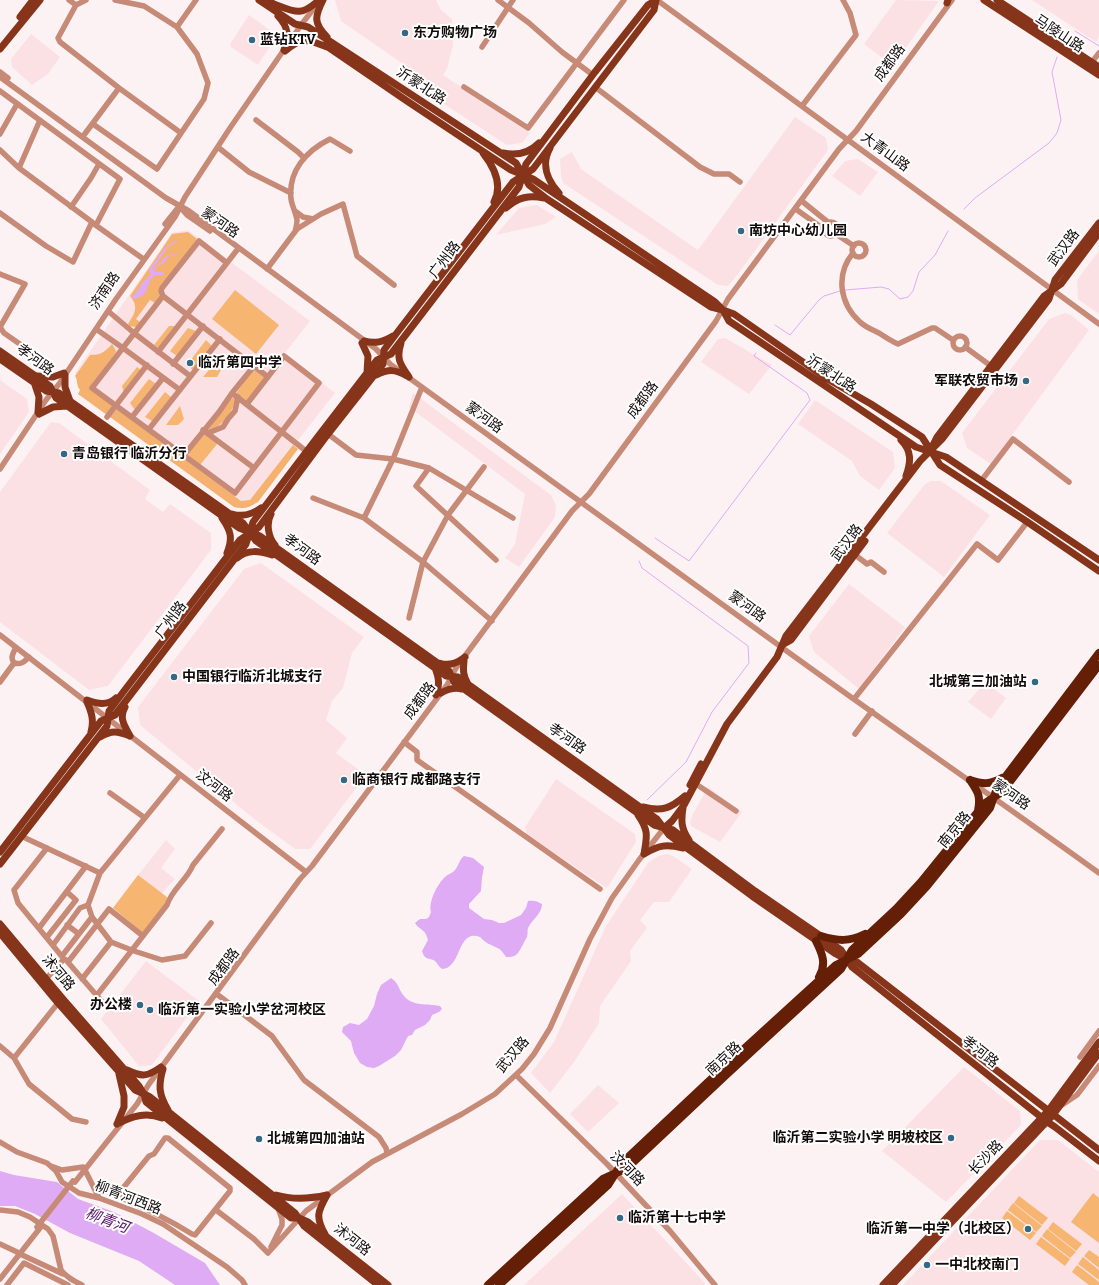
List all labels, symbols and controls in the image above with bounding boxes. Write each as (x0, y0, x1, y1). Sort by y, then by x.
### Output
street label: 马陵山路 (1031, 12, 1087, 56)
place label: 东方购物广场 (413, 25, 497, 41)
marker: 东方购物广场 (400, 28, 410, 38)
place label: 蓝钻KTV (260, 32, 316, 48)
marker: 蓝钻KTV (247, 35, 257, 45)
street label: 成都路 (871, 41, 909, 85)
street label: 沂蒙北路 (393, 64, 449, 108)
street label: 大青山路 (857, 129, 913, 175)
street label: 蒙河路 (198, 204, 242, 242)
place label: 南坊中心幼儿园 (749, 223, 847, 239)
marker: 南坊中心幼儿园 (736, 226, 746, 236)
street label: 武汉路 (1045, 226, 1083, 270)
street label: 广州路 (426, 238, 464, 282)
street label: 济南路 (86, 269, 124, 313)
street label: 孝河路 (13, 341, 57, 379)
street label: 沂蒙北路 (803, 351, 859, 397)
place label: 临沂第四中学 (198, 355, 282, 371)
marker: 临沂第四中学 (185, 358, 195, 368)
place label: 军联农贸市场 (934, 373, 1018, 389)
marker: 军联农贸市场 (1021, 376, 1031, 386)
street label: 成都路 (624, 378, 662, 422)
street label: 蒙河路 (462, 399, 506, 437)
place label: 青岛银行 临沂分行 (72, 446, 187, 462)
marker: 青岛银行 临沂分行 (59, 449, 69, 459)
street label: 武汉路 (828, 521, 866, 565)
street label: 孝河路 (280, 531, 324, 569)
street label: 蒙河路 (725, 588, 769, 626)
street label: 广州路 (152, 598, 190, 642)
place label: 中国银行临沂北城支行 (182, 669, 322, 685)
marker: 中国银行临沂北城支行 (169, 672, 179, 682)
place label: 北城第三加油站 (929, 674, 1027, 690)
marker: 北城第三加油站 (1030, 677, 1040, 687)
street label: 成都路 (401, 679, 439, 723)
street label: 孝河路 (545, 720, 589, 758)
street label: 汶河路 (192, 766, 236, 806)
place label: 临商银行 成都路支行 (352, 772, 481, 788)
marker: 临商银行 成都路支行 (339, 775, 349, 785)
street label: 蒙河路 (989, 776, 1033, 814)
street label: 南京路 (935, 808, 975, 852)
street label: 成都路 (205, 945, 243, 989)
street label: 沭河路 (38, 952, 78, 994)
place label: 办公楼 (90, 997, 132, 1013)
marker: 办公楼 (135, 1000, 145, 1010)
place label: 临沂第一实验小学岔河校区 (158, 1002, 326, 1018)
marker: 临沂第一实验小学岔河校区 (145, 1005, 155, 1015)
street label: 孝河路 (958, 1032, 1002, 1072)
street label: 武汉路 (493, 1034, 533, 1076)
street label: 南京路 (703, 1039, 745, 1079)
place label: 临沂第二实验小学 明坡校区 (772, 1130, 943, 1146)
place label: 北城第四加油站 (267, 1131, 365, 1147)
marker: 临沂第二实验小学 明坡校区 (946, 1133, 956, 1143)
marker: 北城第四加油站 (254, 1134, 264, 1144)
street label: 长沙路 (965, 1137, 1007, 1179)
street label: 汶河路 (606, 1148, 648, 1190)
street label: 柳青河西路 (92, 1178, 164, 1218)
water label: 柳青河 (83, 1205, 131, 1237)
place label: 临沂第十七中学 (628, 1210, 726, 1226)
marker: 临沂第十七中学 (615, 1213, 625, 1223)
street label: 沭河路 (330, 1220, 374, 1260)
place label: 临沂第一中学（北校区） (866, 1221, 1020, 1237)
marker: 临沂第一中学（北校区） (1023, 1224, 1033, 1234)
place label: 一中北校南门 (935, 1257, 1019, 1273)
marker: 一中北校南门 (922, 1260, 932, 1270)

